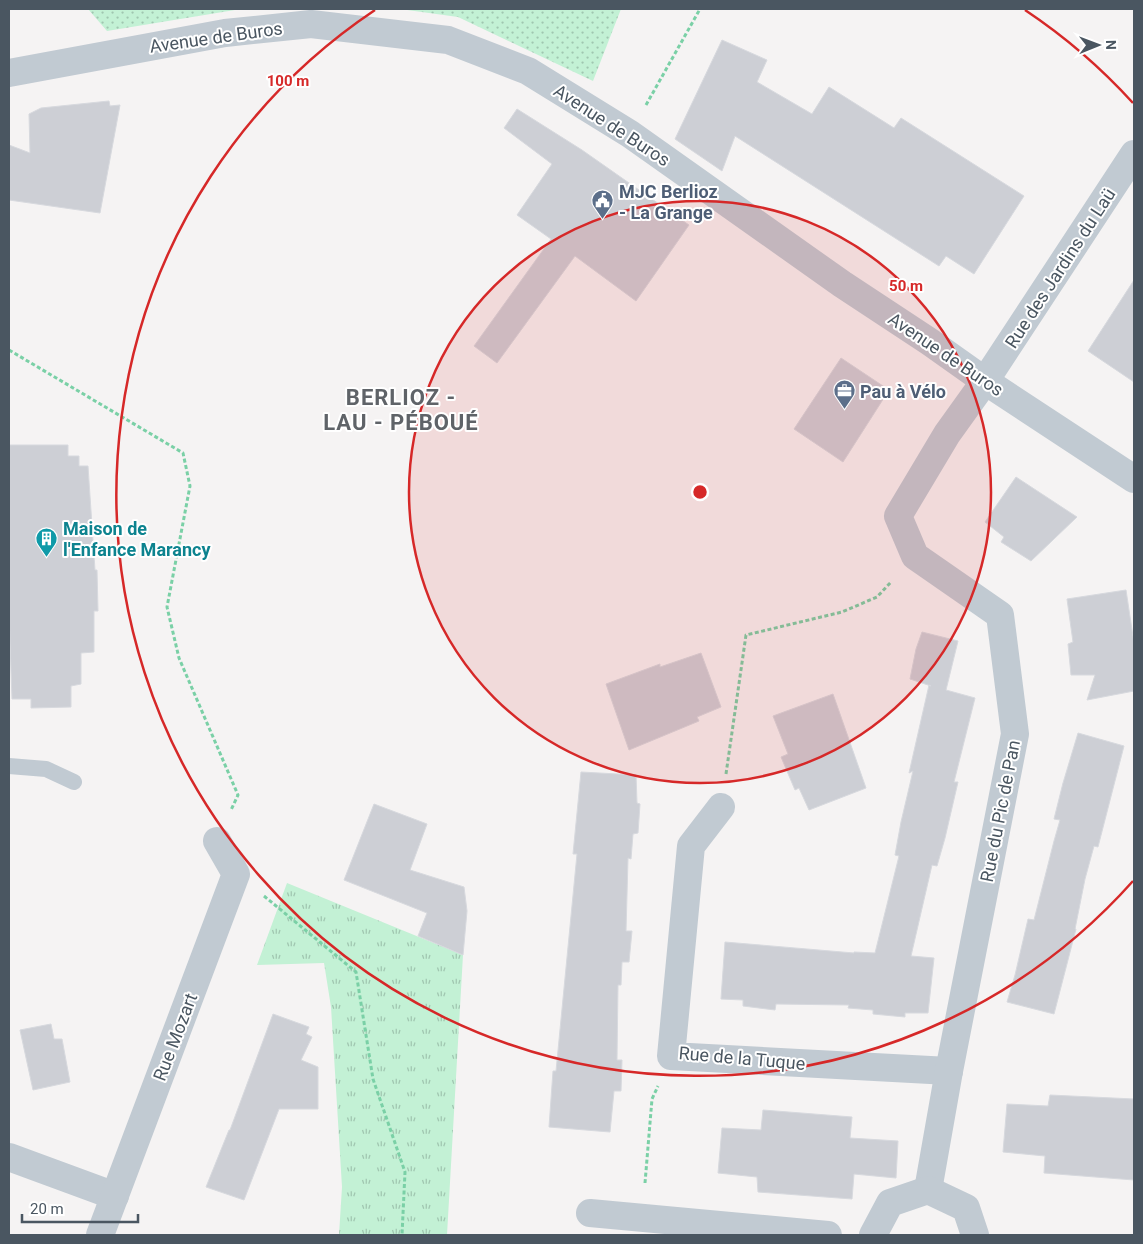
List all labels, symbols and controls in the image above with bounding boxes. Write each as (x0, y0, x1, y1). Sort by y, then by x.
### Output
street label: Avenue de Buros (148, 17, 284, 57)
north arrow (1073, 20, 1123, 70)
text: N (1103, 40, 1119, 50)
text: 100 m (267, 72, 309, 90)
street label: Avenue de Buros (550, 80, 674, 170)
place label: MJC Berlioz - La Grange (619, 181, 718, 223)
street label: Rue des Jardins du Laü (1000, 184, 1120, 352)
public building icon: MJC Berlioz - La Grange (591, 189, 615, 220)
text: 50 m (889, 277, 923, 295)
street label: Avenue de Buros (885, 308, 1007, 400)
office icon: Pau à Vélo (832, 379, 856, 410)
place label: Pau à Vélo (860, 381, 946, 402)
district label: BERLIOZ - LAU - PÉBOUÉ (323, 385, 479, 435)
centre of rings (691, 483, 709, 501)
place label: Maison de l'Enfance Marancy (63, 518, 211, 560)
building icon: Maison de l'Enfance Marancy (35, 526, 59, 557)
street label: Rue du Pic de Pan (976, 738, 1024, 884)
street label: Rue Mozart (149, 990, 201, 1084)
street label: Rue de la Tuque (678, 1042, 806, 1074)
scale bar (22, 1192, 139, 1224)
text: 20 m (30, 1200, 64, 1218)

